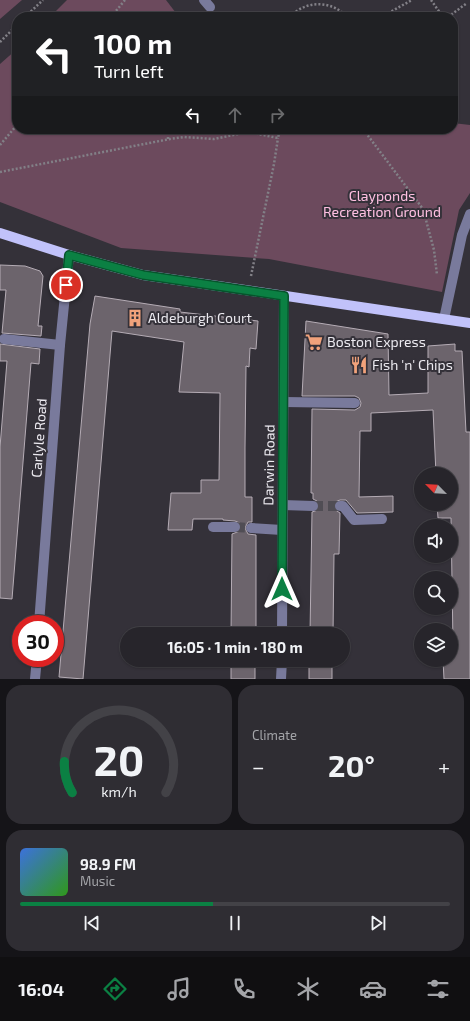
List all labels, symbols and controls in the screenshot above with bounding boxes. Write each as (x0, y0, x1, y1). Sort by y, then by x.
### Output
text: 100 m (94, 26, 172, 60)
icon: left (28, 28, 80, 80)
text: Turn left (94, 60, 164, 82)
icon: left (182, 104, 204, 126)
icon: ahead (224, 104, 246, 126)
icon: right (266, 104, 288, 126)
park label: Clayponds Recreation Ground (323, 187, 441, 220)
pin (49, 268, 83, 302)
icon: arrive (55, 274, 77, 296)
building icon: Aldeburgh Court (125, 308, 145, 328)
place label: Aldeburgh Court (148, 309, 252, 326)
supermarket icon: Boston Express (304, 332, 324, 352)
place label: Boston Express (327, 333, 426, 350)
restaurant icon: Fish 'n' Chips (349, 355, 369, 375)
place label: Fish 'n' Chips (372, 356, 453, 373)
street label: Carlyle Road (27, 398, 50, 478)
street label: Darwin Road (259, 424, 278, 506)
north arrow (414, 467, 458, 511)
map controls (414, 467, 458, 667)
button: sound (414, 519, 458, 563)
position arrow (261, 568, 303, 610)
button: search (414, 571, 458, 615)
speed limit sign: 30 (12, 615, 64, 667)
button: layers (414, 623, 458, 667)
text: 16:05 · 1 min · 180 m (167, 638, 303, 656)
text: Climate (252, 727, 297, 743)
text: 20 (94, 733, 144, 783)
text: 20° (328, 747, 375, 783)
text: − (252, 753, 265, 779)
text: + (438, 753, 450, 779)
text: km/h (101, 782, 137, 799)
text: 98.9 FM (80, 855, 136, 873)
text: Music (80, 873, 115, 889)
icon: previous (81, 912, 103, 934)
icon: pause (224, 912, 246, 934)
icon: next (367, 912, 389, 934)
icon: directions (101, 975, 129, 1003)
icon: music (165, 975, 193, 1003)
icon: phone (230, 975, 258, 1003)
icon: climate (294, 975, 322, 1003)
icon: car (359, 975, 387, 1003)
icon: filters (424, 975, 452, 1003)
text: 16:04 (18, 978, 64, 1000)

